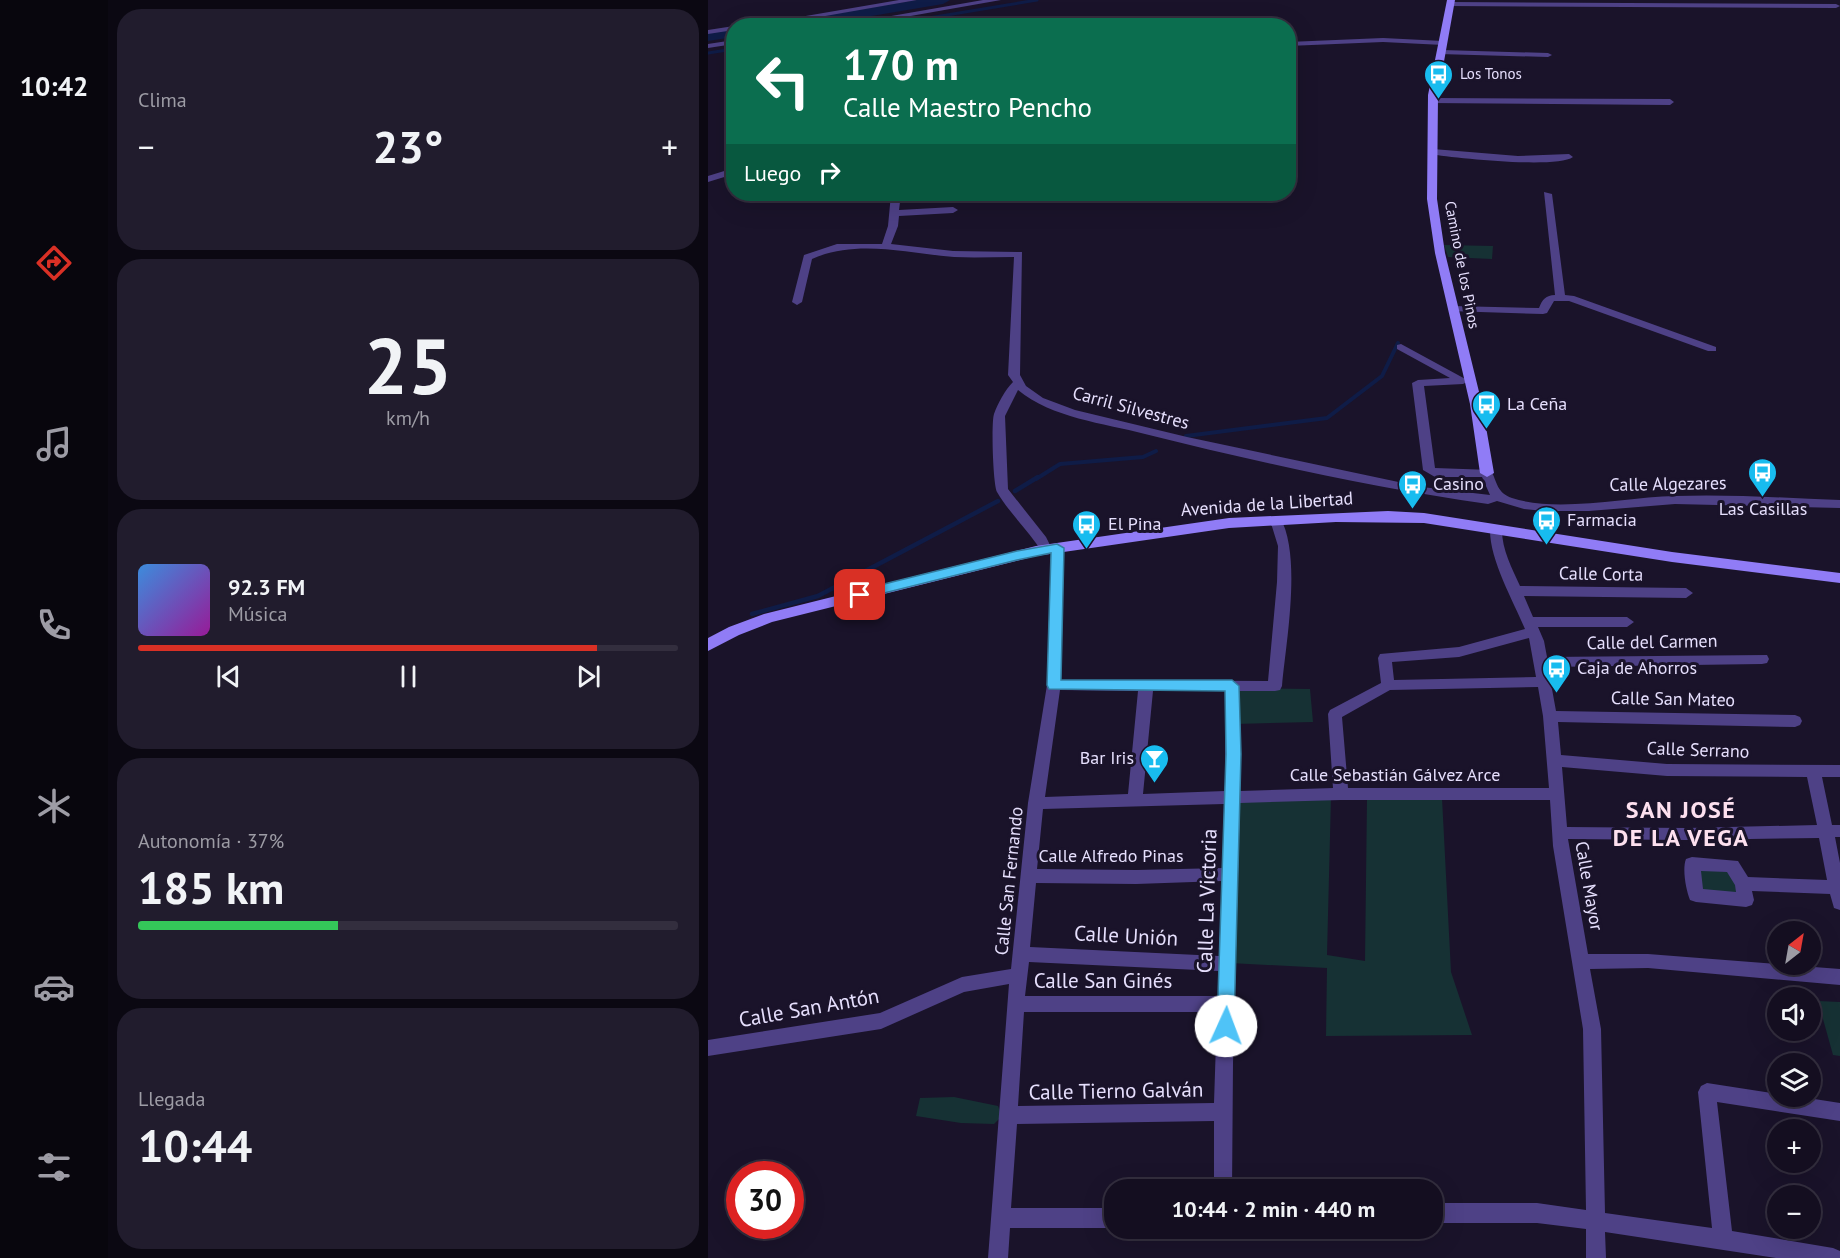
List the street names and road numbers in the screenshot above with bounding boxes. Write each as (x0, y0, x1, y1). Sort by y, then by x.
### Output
street label: Camino de los Pinos (1441, 199, 1484, 330)
street label: Carril Silvestres (1070, 381, 1192, 434)
street label: Calle Algezares (1609, 471, 1727, 496)
street label: Avenida de la Libertad (1180, 486, 1354, 521)
street label: Calle Corta (1559, 561, 1643, 586)
street label: Calle del Carmen (1586, 629, 1718, 654)
street label: Calle San Mateo (1611, 686, 1735, 711)
street label: Calle Serrano (1646, 736, 1750, 763)
street label: Calle Sebastián Gálvez Arce (1290, 763, 1500, 786)
street label: Calle San Fernando (989, 806, 1028, 956)
street label: Calle La Victoria (1190, 828, 1223, 974)
street label: Calle Mayor (1570, 839, 1609, 932)
street label: Calle Alfredo Pinas (1039, 844, 1183, 867)
street label: Calle Unión (1073, 919, 1179, 952)
street label: Calle San Ginés (1034, 967, 1172, 994)
street label: Calle San Antón (737, 982, 881, 1033)
street label: Calle Tierno Galván (1028, 1075, 1204, 1106)

